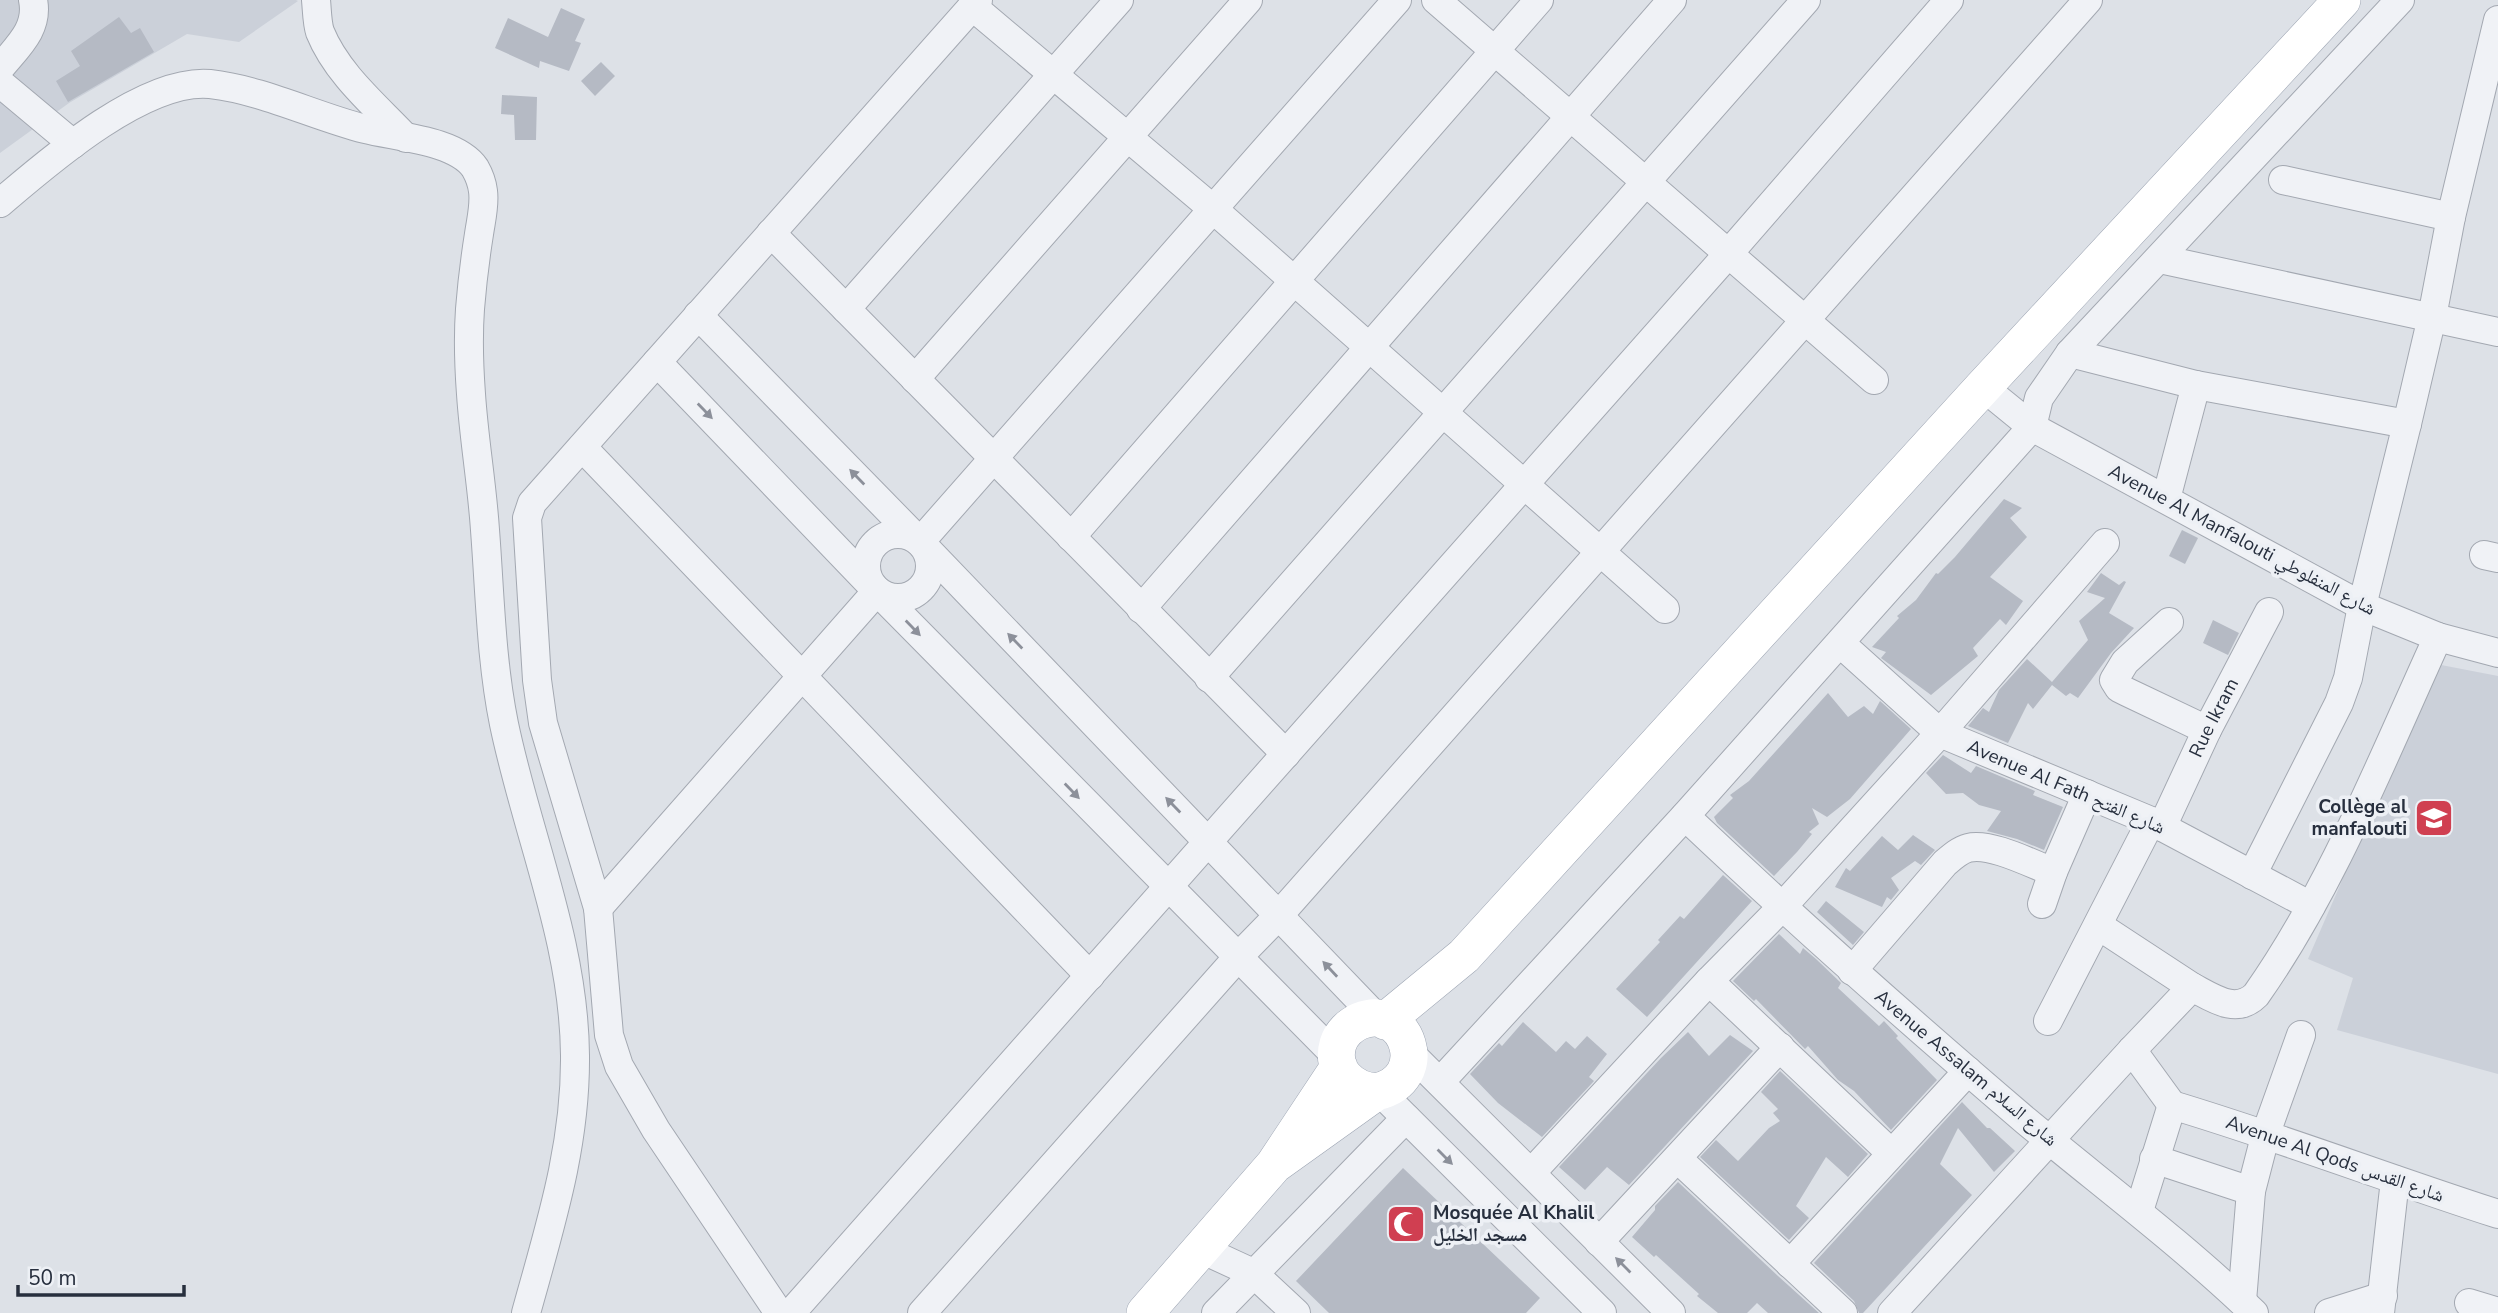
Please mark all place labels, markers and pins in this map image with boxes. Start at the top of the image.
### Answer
place label: Collège al manfalouti [2312,794,2407,842]
school or university icon: Collège al manfalouti [2413,797,2455,839]
place label: Mosquée Al Khalil مسجد الخليل [1433,1200,1594,1248]
mosque icon: Mosquée Al Khalil مسجد الخليل [1385,1203,1427,1245]

